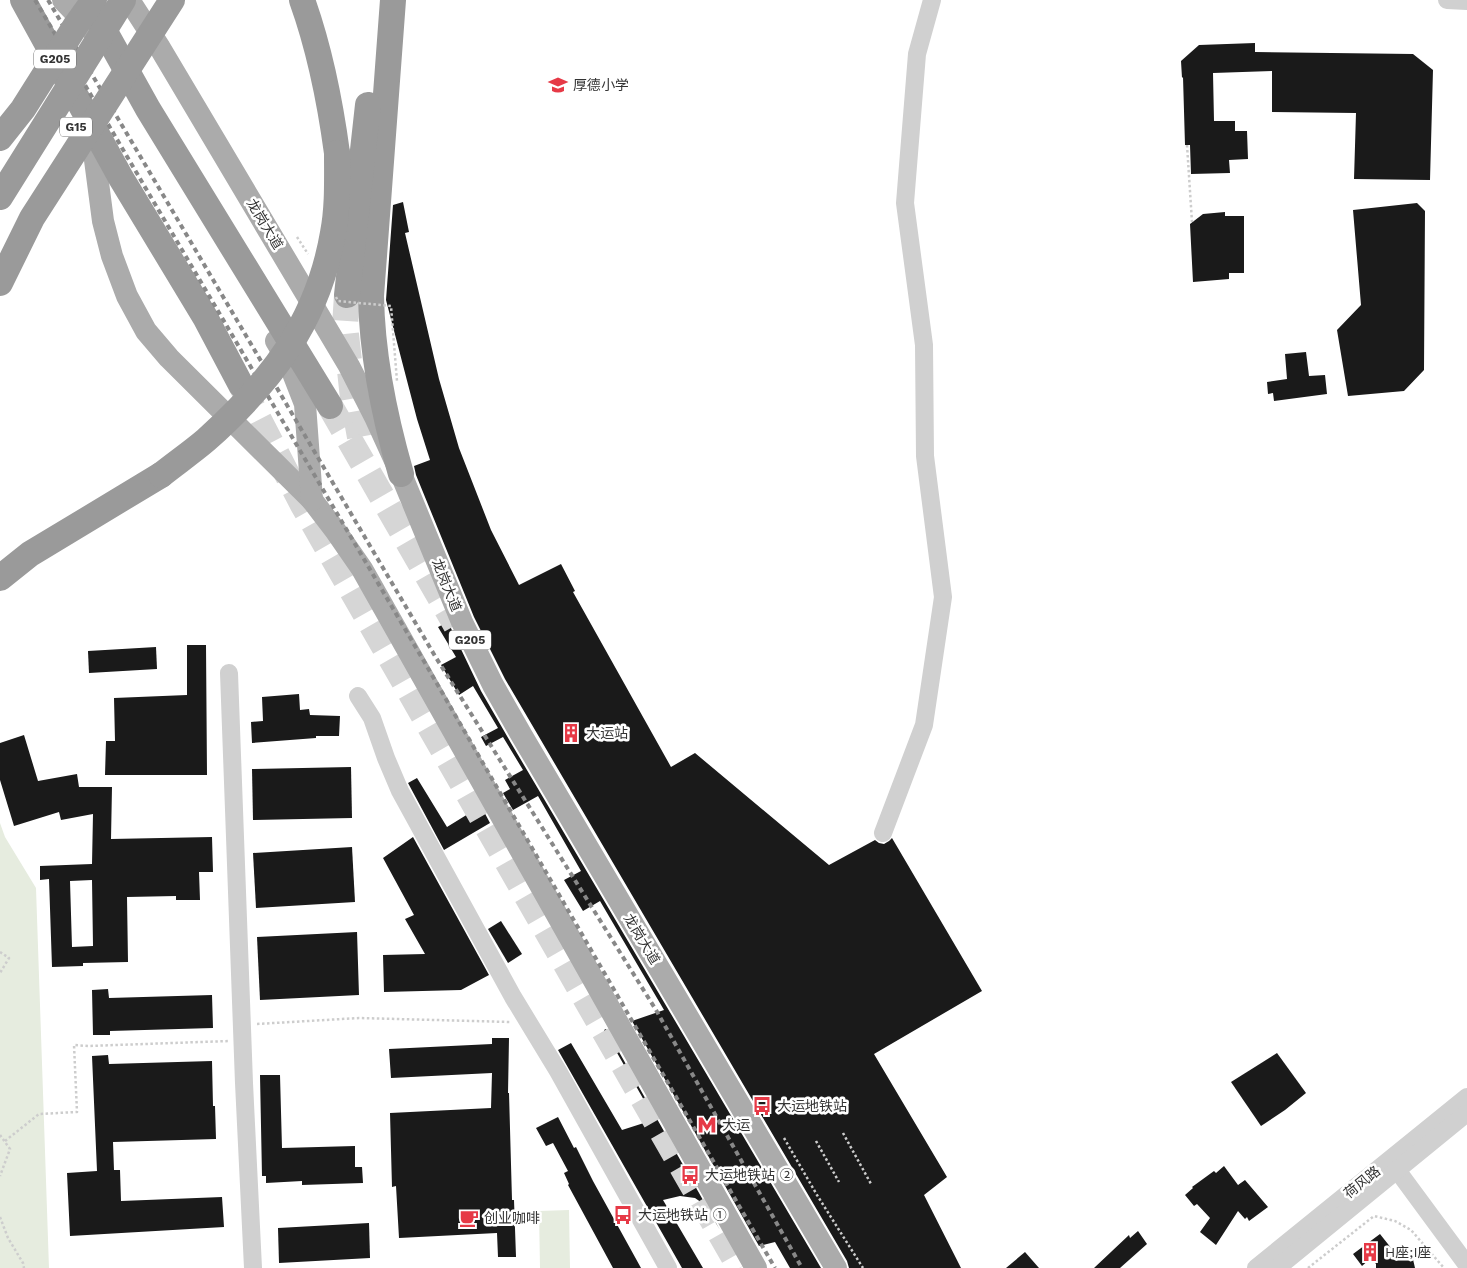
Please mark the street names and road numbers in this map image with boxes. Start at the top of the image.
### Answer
road number: G205 [34,50,76,68]
road number: G15 [60,118,92,136]
street label: 龙岗大道 [244,196,286,252]
street label: 龙岗大道 [429,556,465,614]
road number: G205 [449,630,491,650]
street label: 龙岗大道 [621,911,663,967]
street label: 荷风路 [1341,1163,1383,1201]

